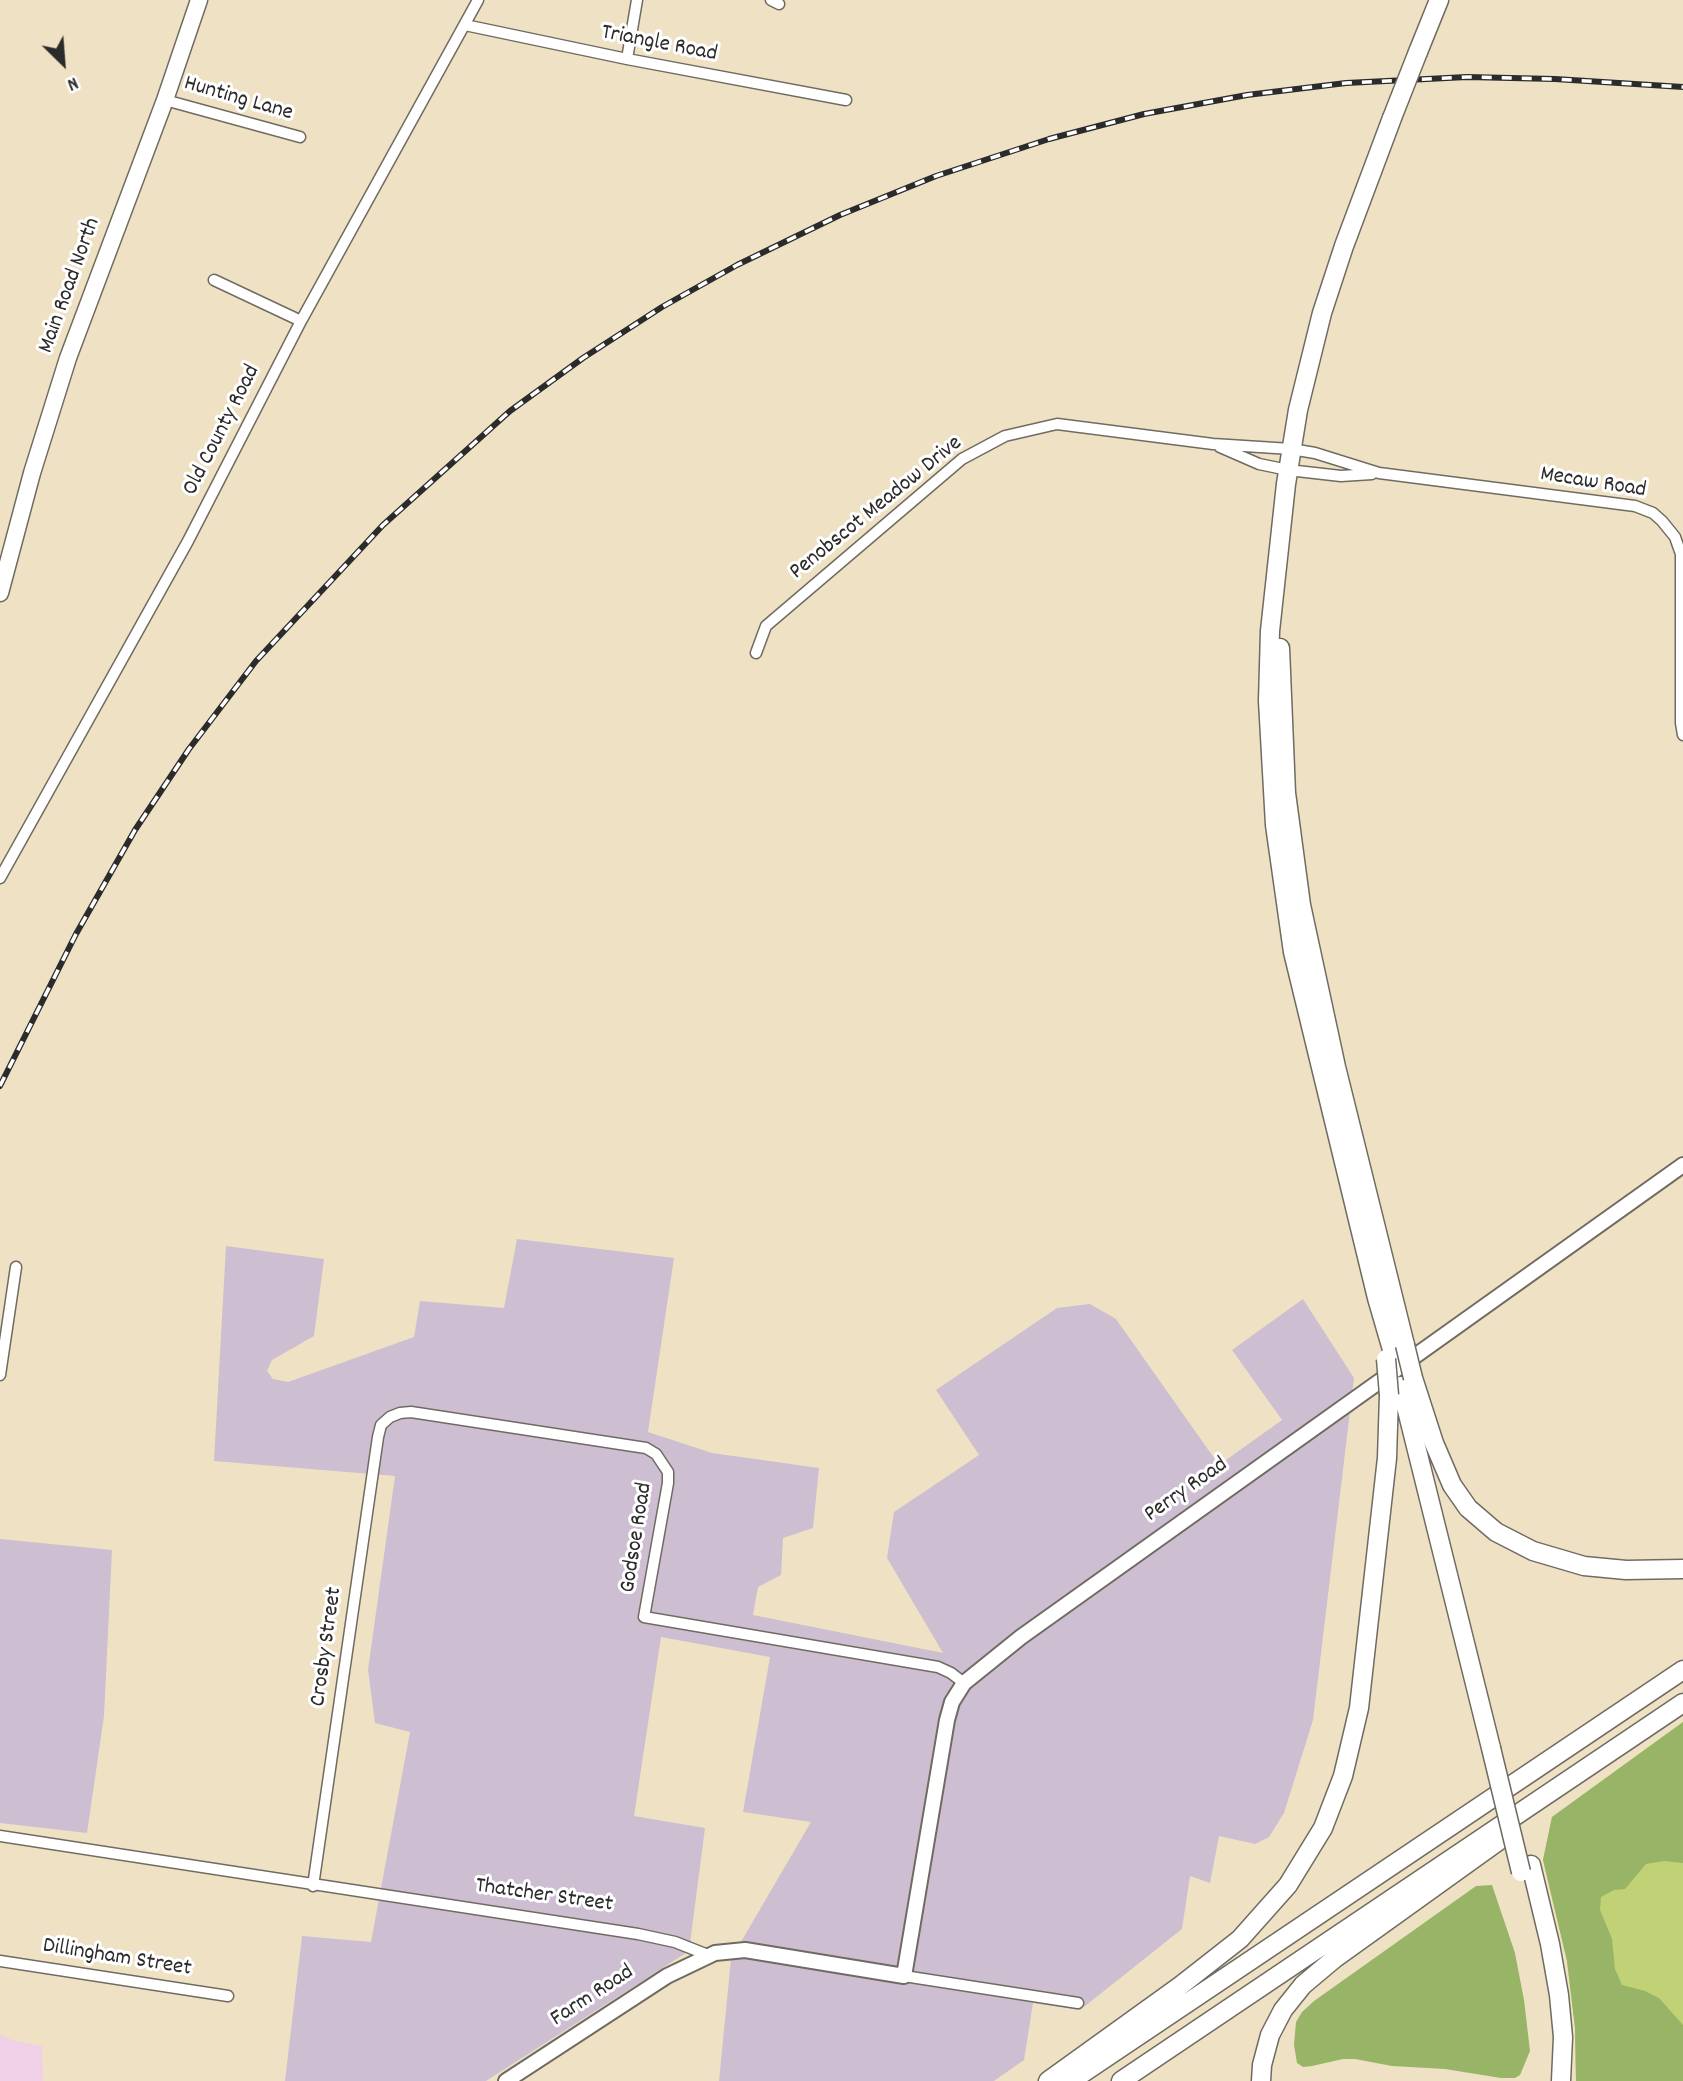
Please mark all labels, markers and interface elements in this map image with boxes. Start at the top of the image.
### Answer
street label: Triangle Road [599,20,719,70]
north arrow [28,28,98,98]
text: N [62,68,82,97]
street label: Hunting Lane [180,71,296,129]
street label: Main Road North [34,215,108,357]
street label: Old County Road [178,361,268,501]
street label: Penobscot Meadow Drive [785,431,969,587]
street label: Mecaw Road [1538,462,1648,506]
street label: Perry Road [1140,1452,1234,1530]
street label: Godsoe Road [616,1481,660,1595]
street label: Crosby Street [306,1586,350,1708]
street label: Thatcher Street [473,1874,615,1920]
street label: Dillingham Street [41,1934,193,1984]
street label: Farm Road [546,1960,640,2034]

